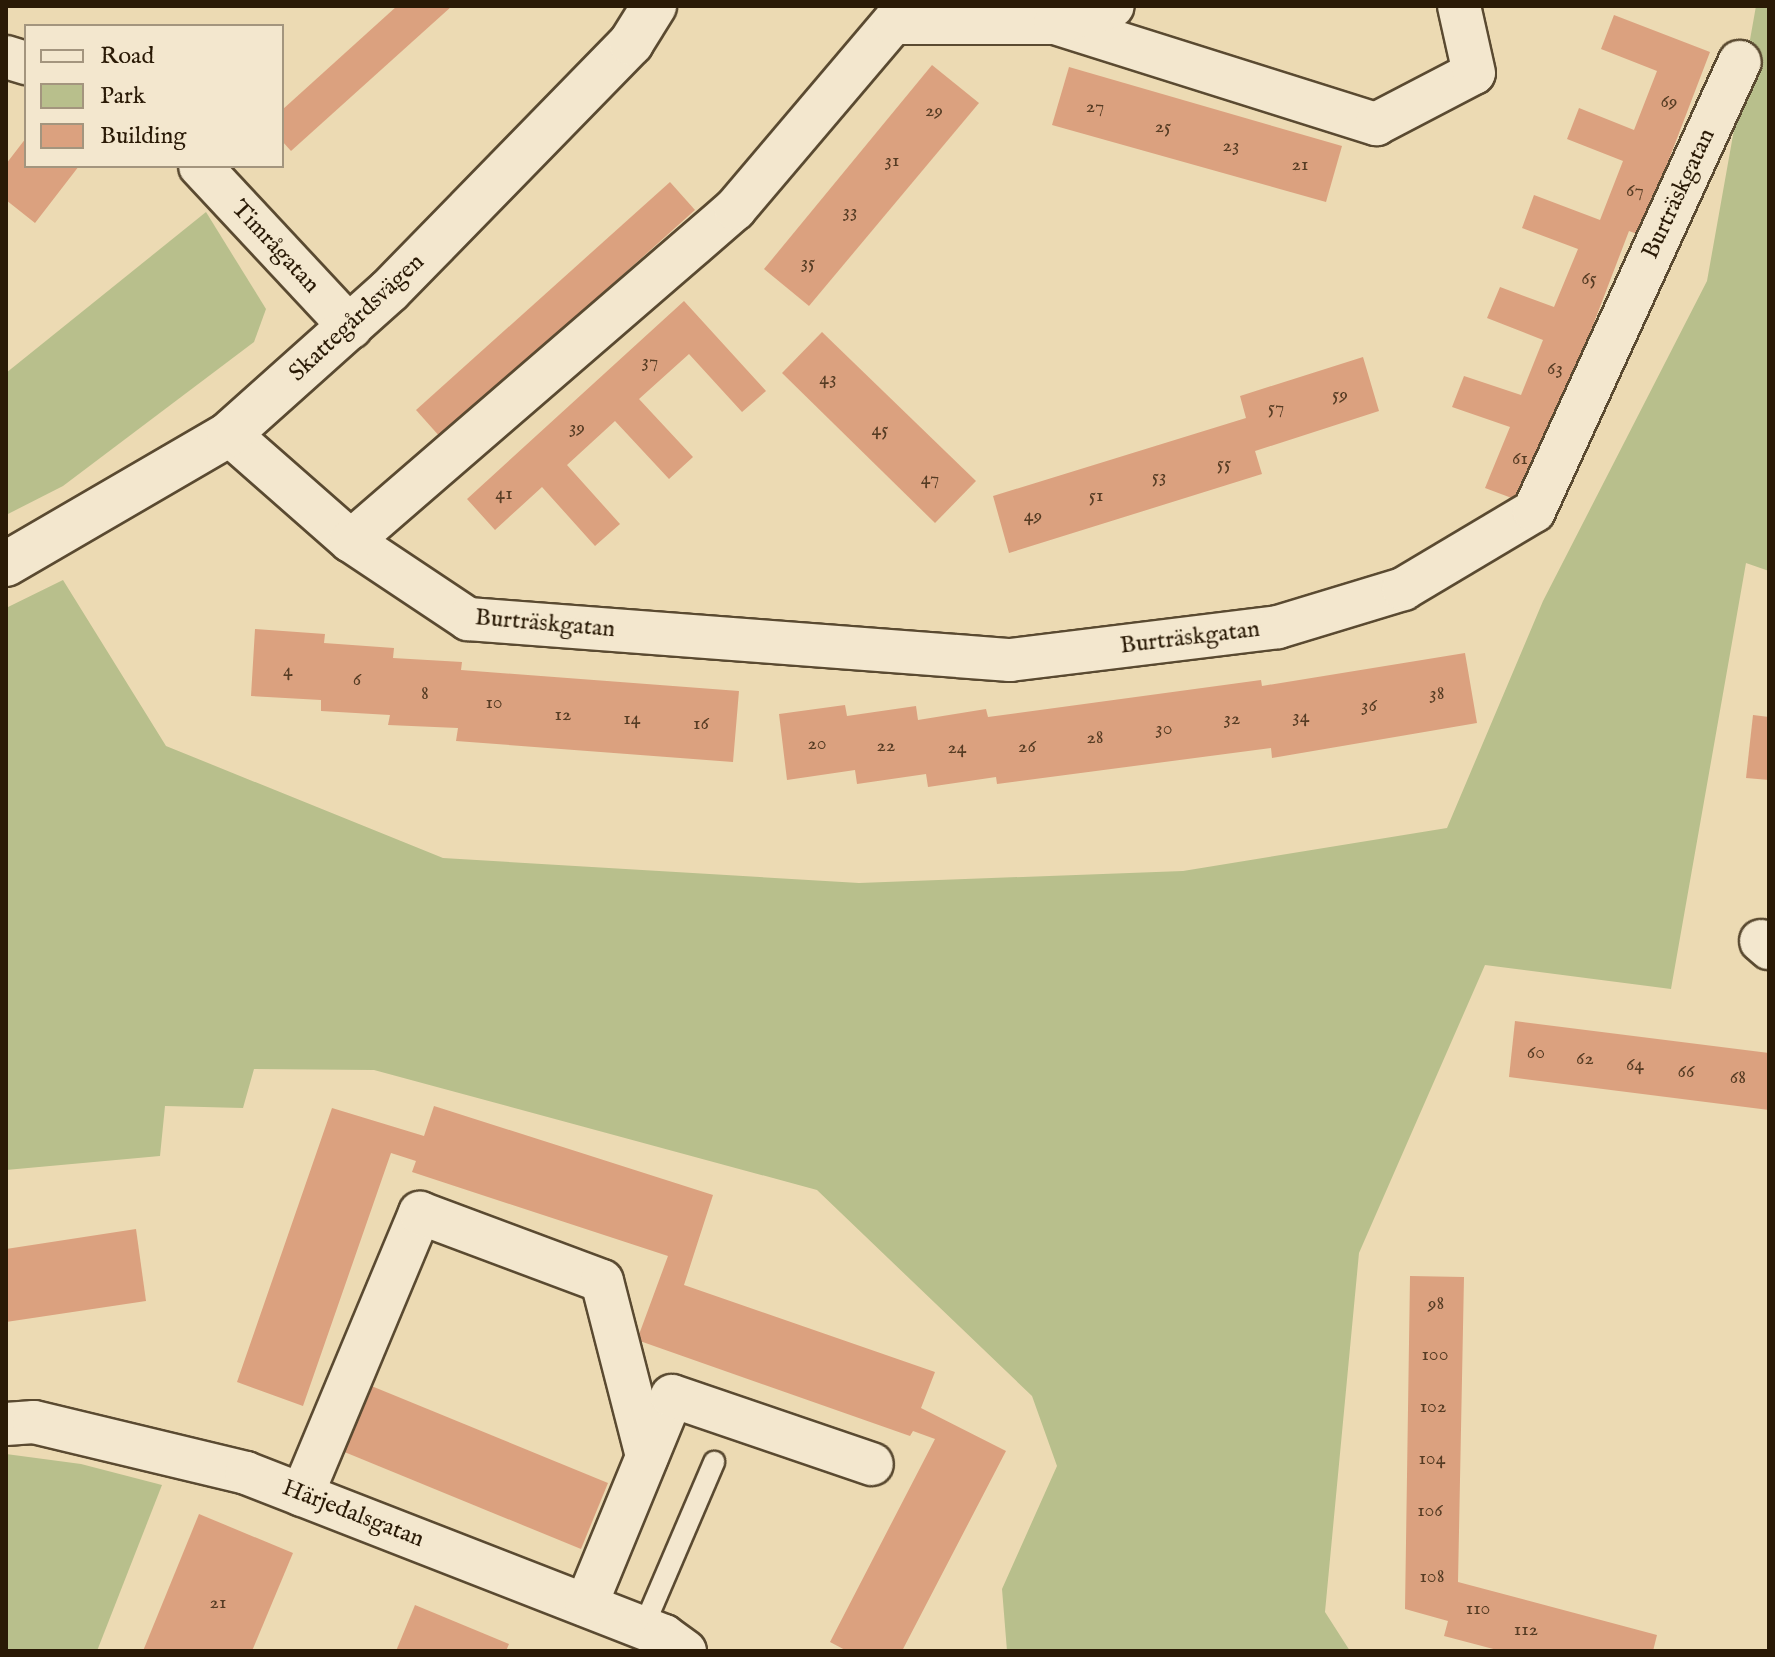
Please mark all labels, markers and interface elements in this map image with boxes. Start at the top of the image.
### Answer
legend [24,24,284,168]
text: Road [100,41,154,72]
text: Park [100,81,146,112]
house number: 69 [1660,89,1678,113]
house number: 27 [1086,94,1104,118]
house number: 29 [925,98,943,122]
house number: 25 [1155,114,1171,138]
text: Building [100,121,186,152]
street label: Burträskgatan [1636,124,1722,264]
house number: 23 [1223,133,1239,157]
house number: 31 [885,148,899,172]
house number: 21 [1292,152,1308,176]
house number: 67 [1626,178,1644,202]
street label: Timrågatan [225,195,325,299]
house number: 33 [843,199,857,223]
street label: Skattegårdsvägen [283,248,431,388]
house number: 35 [801,250,815,274]
house number: 65 [1581,266,1597,290]
house number: 37 [642,349,658,373]
house number: 63 [1547,356,1563,380]
house number: 43 [819,366,837,390]
house number: 59 [1332,382,1348,406]
house number: 57 [1268,395,1284,419]
house number: 39 [569,415,585,439]
house number: 45 [872,417,888,441]
house number: 61 [1512,446,1528,470]
house number: 55 [1217,451,1231,475]
house number: 53 [1152,464,1166,488]
house number: 47 [921,466,939,490]
house number: 41 [495,481,513,505]
house number: 51 [1089,483,1103,507]
house number: 49 [1024,503,1042,527]
street label: Burträskgatan [474,604,616,644]
street label: Burträskgatan [1118,615,1262,661]
house number: 4 [283,658,293,682]
house number: 6 [353,667,361,691]
house number: 8 [421,681,429,705]
house number: 38 [1429,681,1445,705]
house number: 10 [485,690,503,714]
house number: 36 [1361,693,1377,717]
house number: 12 [555,702,571,726]
house number: 34 [1292,704,1310,728]
house number: 14 [623,706,641,730]
house number: 32 [1224,706,1240,730]
house number: 16 [693,711,709,735]
house number: 30 [1155,716,1173,740]
house number: 28 [1086,725,1104,749]
house number: 20 [807,731,827,755]
house number: 22 [877,733,895,757]
house number: 26 [1018,734,1036,758]
house number: 24 [947,735,967,759]
house number: 60 [1527,1040,1545,1064]
house number: 62 [1576,1046,1594,1070]
house number: 64 [1626,1052,1644,1076]
house number: 66 [1678,1059,1694,1083]
house number: 68 [1730,1065,1746,1089]
house number: 98 [1428,1291,1444,1315]
house number: 100 [1421,1342,1449,1366]
house number: 102 [1420,1394,1446,1418]
house number: 104 [1419,1446,1445,1470]
street label: Härjedalsgatan [278,1474,428,1554]
house number: 106 [1417,1498,1443,1522]
house number: 108 [1419,1564,1445,1588]
house number: 21 [210,1590,226,1614]
house number: 110 [1466,1596,1490,1620]
house number: 112 [1514,1617,1538,1641]

